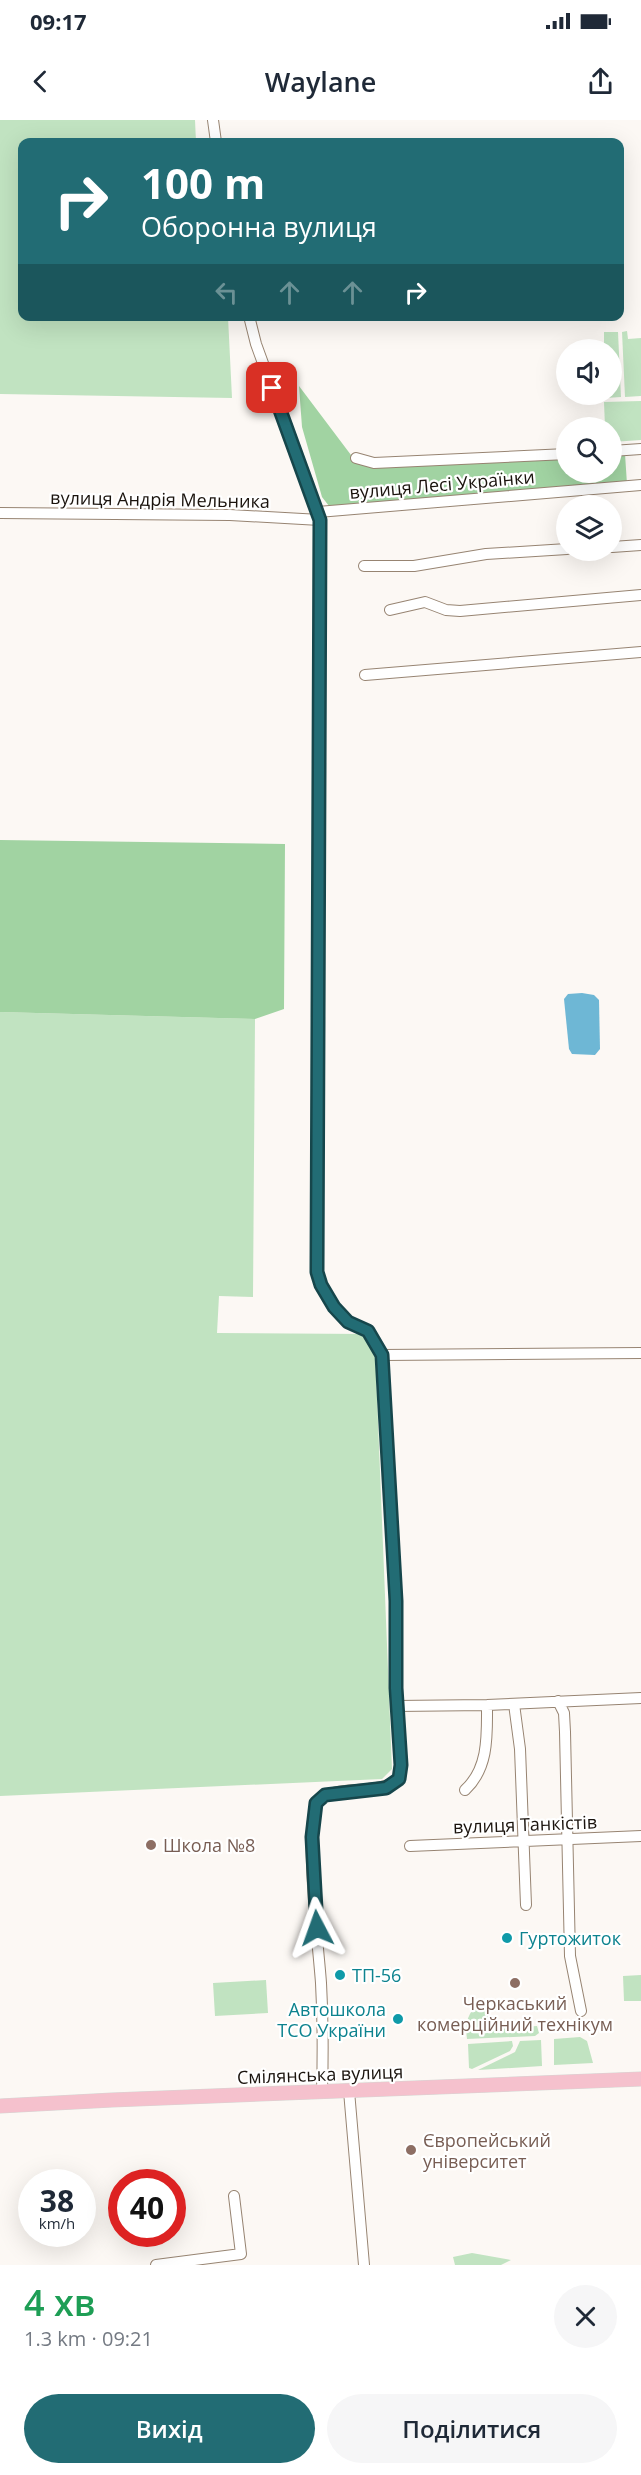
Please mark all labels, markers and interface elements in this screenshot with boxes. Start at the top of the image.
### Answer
text: 09:17 [30,6,87,36]
text: Waylane [265,63,376,100]
icon: back [24,65,57,98]
icon: share [584,65,617,98]
text: 100 m [141,154,265,211]
icon: right [42,162,120,240]
text: Оборонна вулиця [141,208,377,245]
icon: left [210,276,243,309]
icon: ahead [273,276,306,309]
icon: ahead [336,276,369,309]
icon: right [399,276,432,309]
map controls [556,339,622,561]
button: sound [556,339,622,405]
pin [246,362,297,413]
icon: arrive [255,371,288,404]
button: search [556,417,622,483]
street label: вулиця Лесі Українки [348,464,536,504]
street label: вулиця Андрія Мельника [50,485,270,513]
button: layers [556,495,622,561]
street label: вулиця Танкістів [453,1809,597,1839]
place label: Школа №8 [163,1833,255,1857]
marker: Школа №8 [144,1838,158,1852]
position arrow [285,1896,349,1960]
place label: Гуртожиток [519,1926,622,1950]
marker: Гуртожиток [500,1931,514,1945]
place label: ТП-56 [352,1963,401,1987]
marker: ТП-56 [333,1968,347,1982]
marker: Черкаський комерційний технікум [508,1976,522,1990]
place label: Черкаський комерційний технікум [417,1991,613,2036]
place label: Автошкола ТСО України [277,1997,386,2042]
marker: Автошкола ТСО України [391,2012,405,2026]
street label: Смілянська вулиця [236,2059,404,2089]
place label: Європейський університет [423,2128,551,2173]
marker: Європейський університет [404,2143,418,2157]
speed limit sign: 40 [108,2169,186,2247]
text: 38 [40,2180,74,2221]
text: km/h [39,2213,75,2233]
text: 4 хв [24,2278,95,2327]
button: close [554,2285,617,2348]
text: 1.3 km · 09:21 [24,2325,153,2352]
button: Вихід [24,2394,315,2463]
button: Поділитися [327,2394,617,2463]

